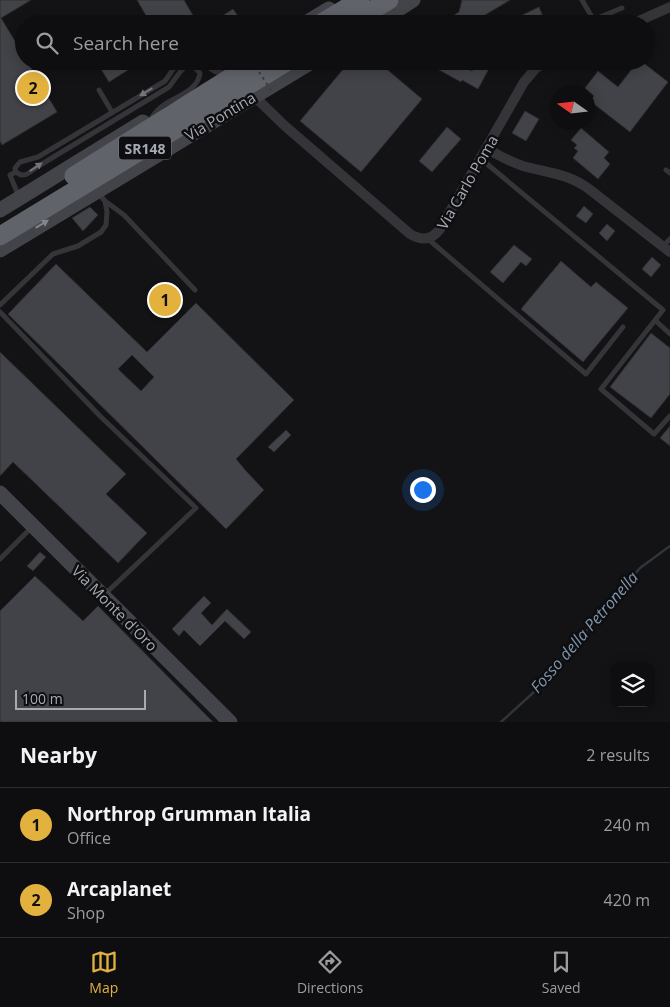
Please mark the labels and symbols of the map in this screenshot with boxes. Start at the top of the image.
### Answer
pin: 2 [17,69,49,107]
north arrow [550,85,595,130]
street label: Via Pontina [181,87,259,145]
one-way arrow [139,88,152,97]
street label: Via Carlo Poma [432,131,502,233]
road number: SR148 [119,136,171,160]
one-way arrow [30,163,43,172]
one-way arrow [35,220,48,229]
pin: 1 [149,281,181,319]
your location [410,477,436,503]
street label: Via Monte d'Oro [68,561,162,655]
water label: Fosso della Petronella [525,567,643,697]
scale bar [15,687,146,710]

